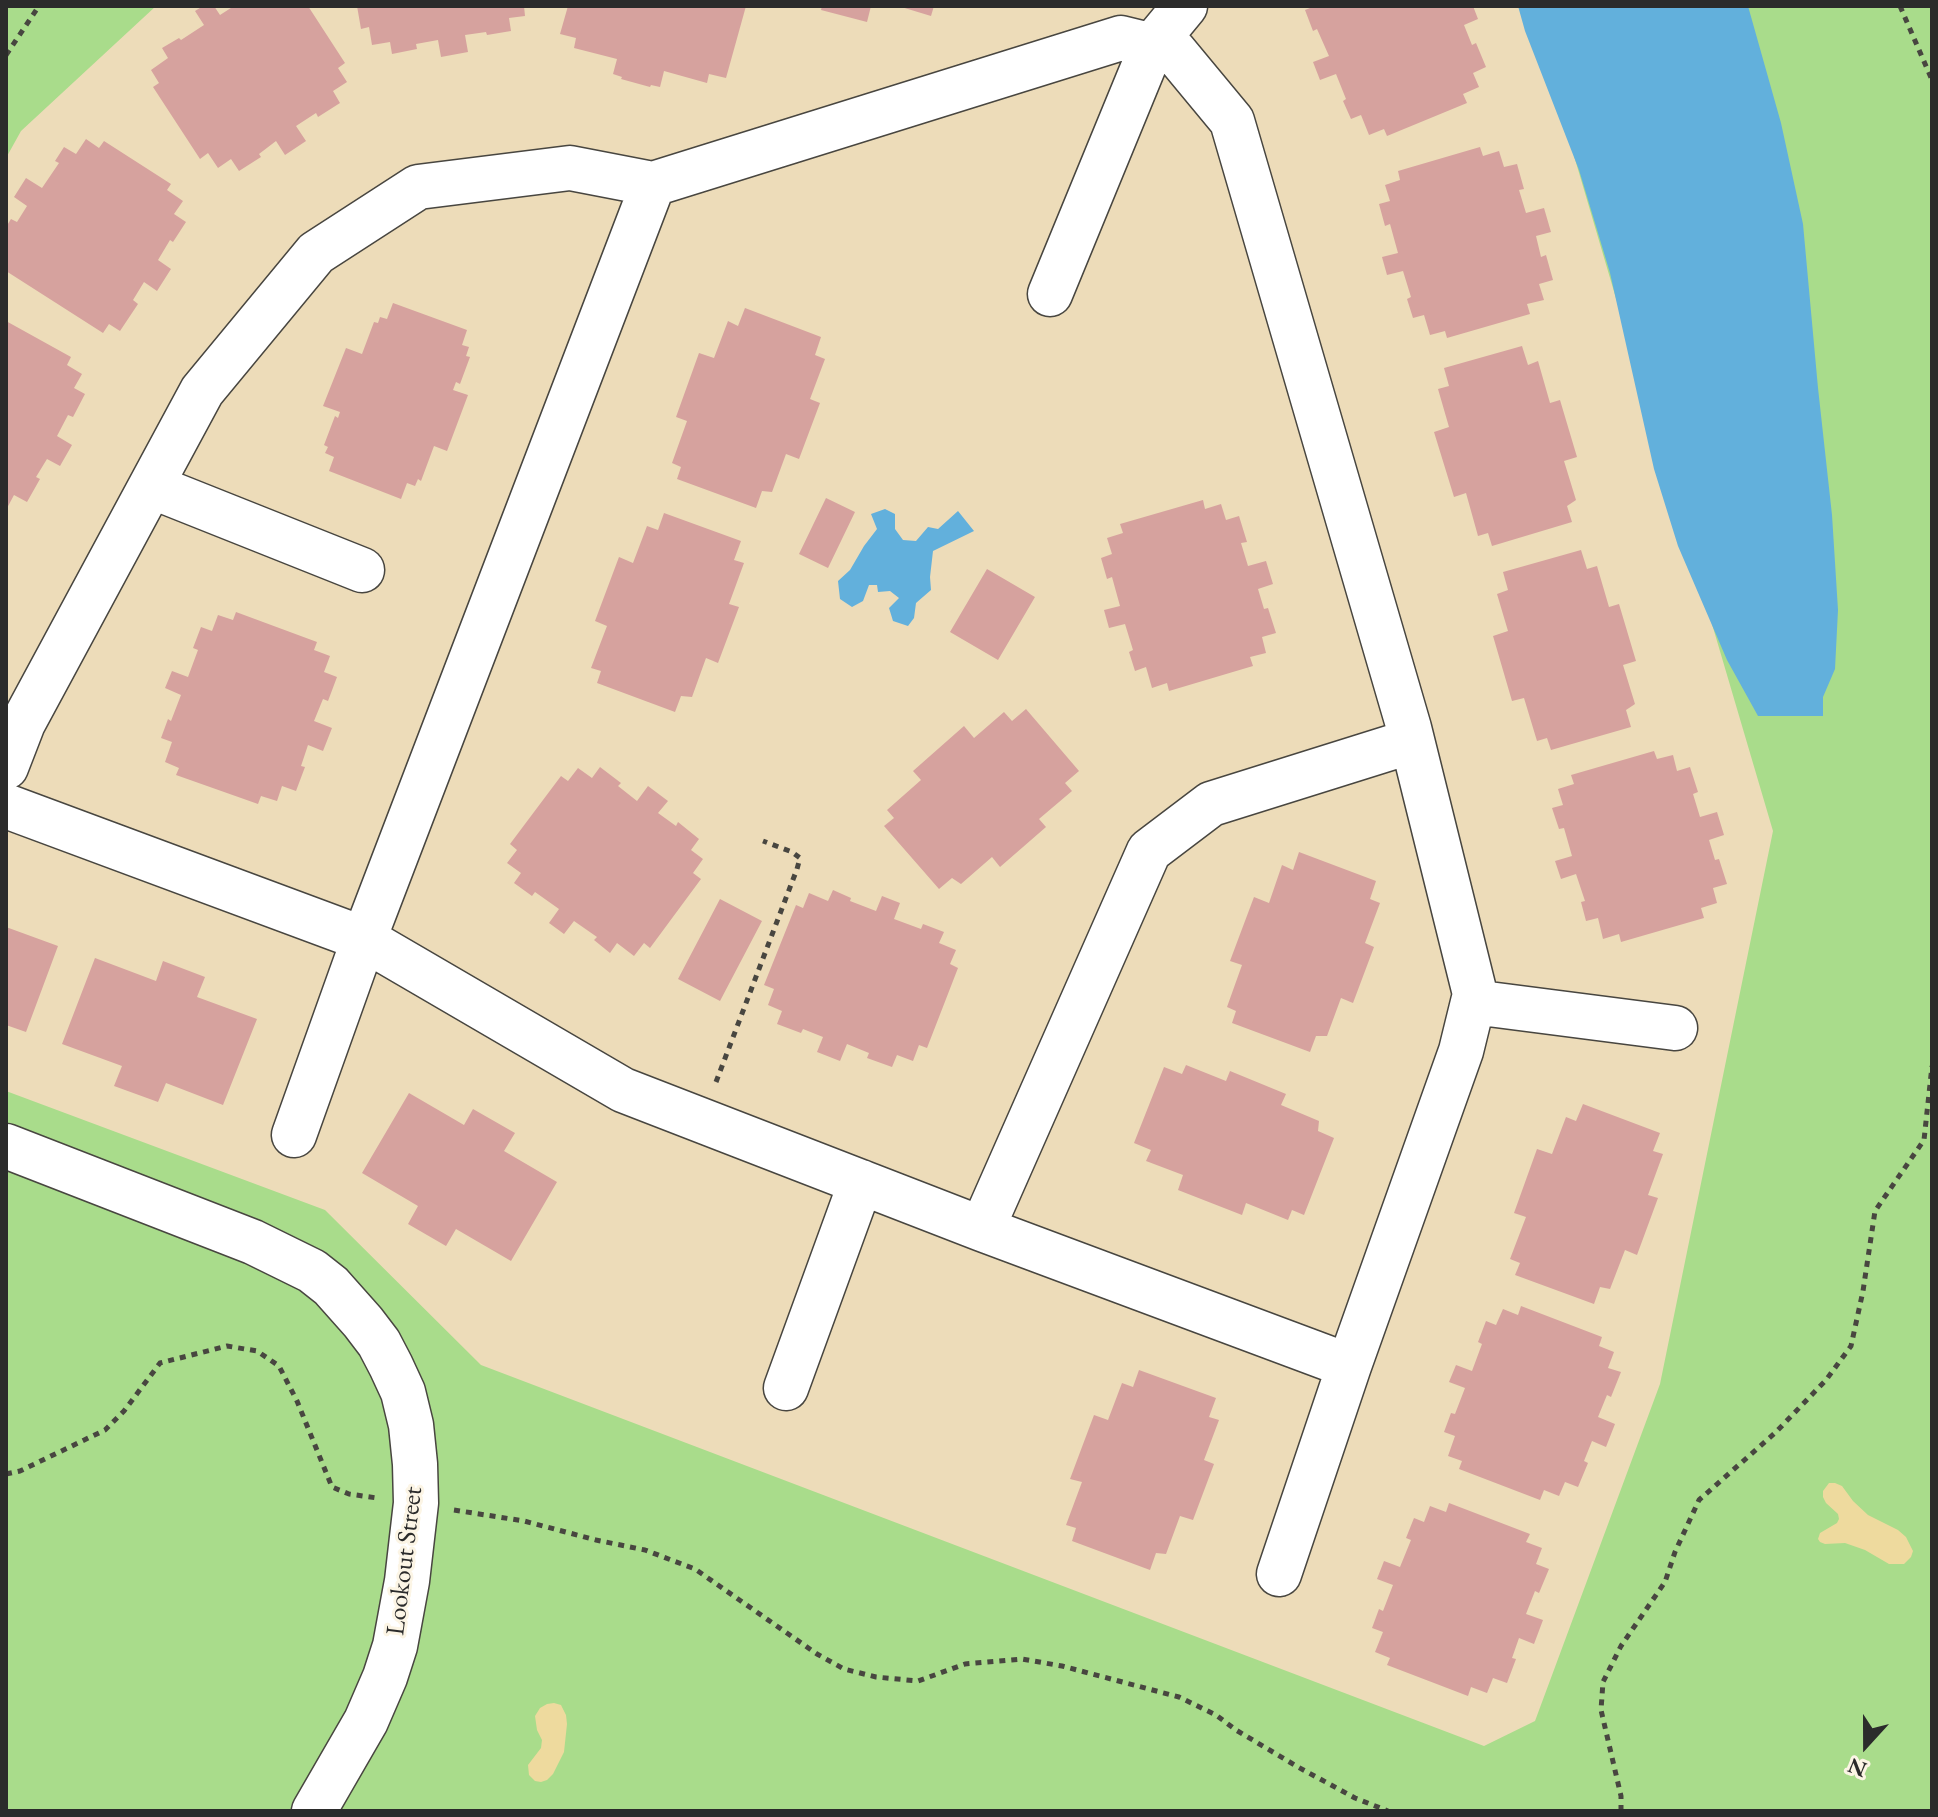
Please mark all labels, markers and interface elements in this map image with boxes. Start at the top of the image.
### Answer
street label: Lookout Street [380,1485,430,1637]
north arrow [1826,1705,1906,1785]
text: N [1844,1751,1871,1785]

